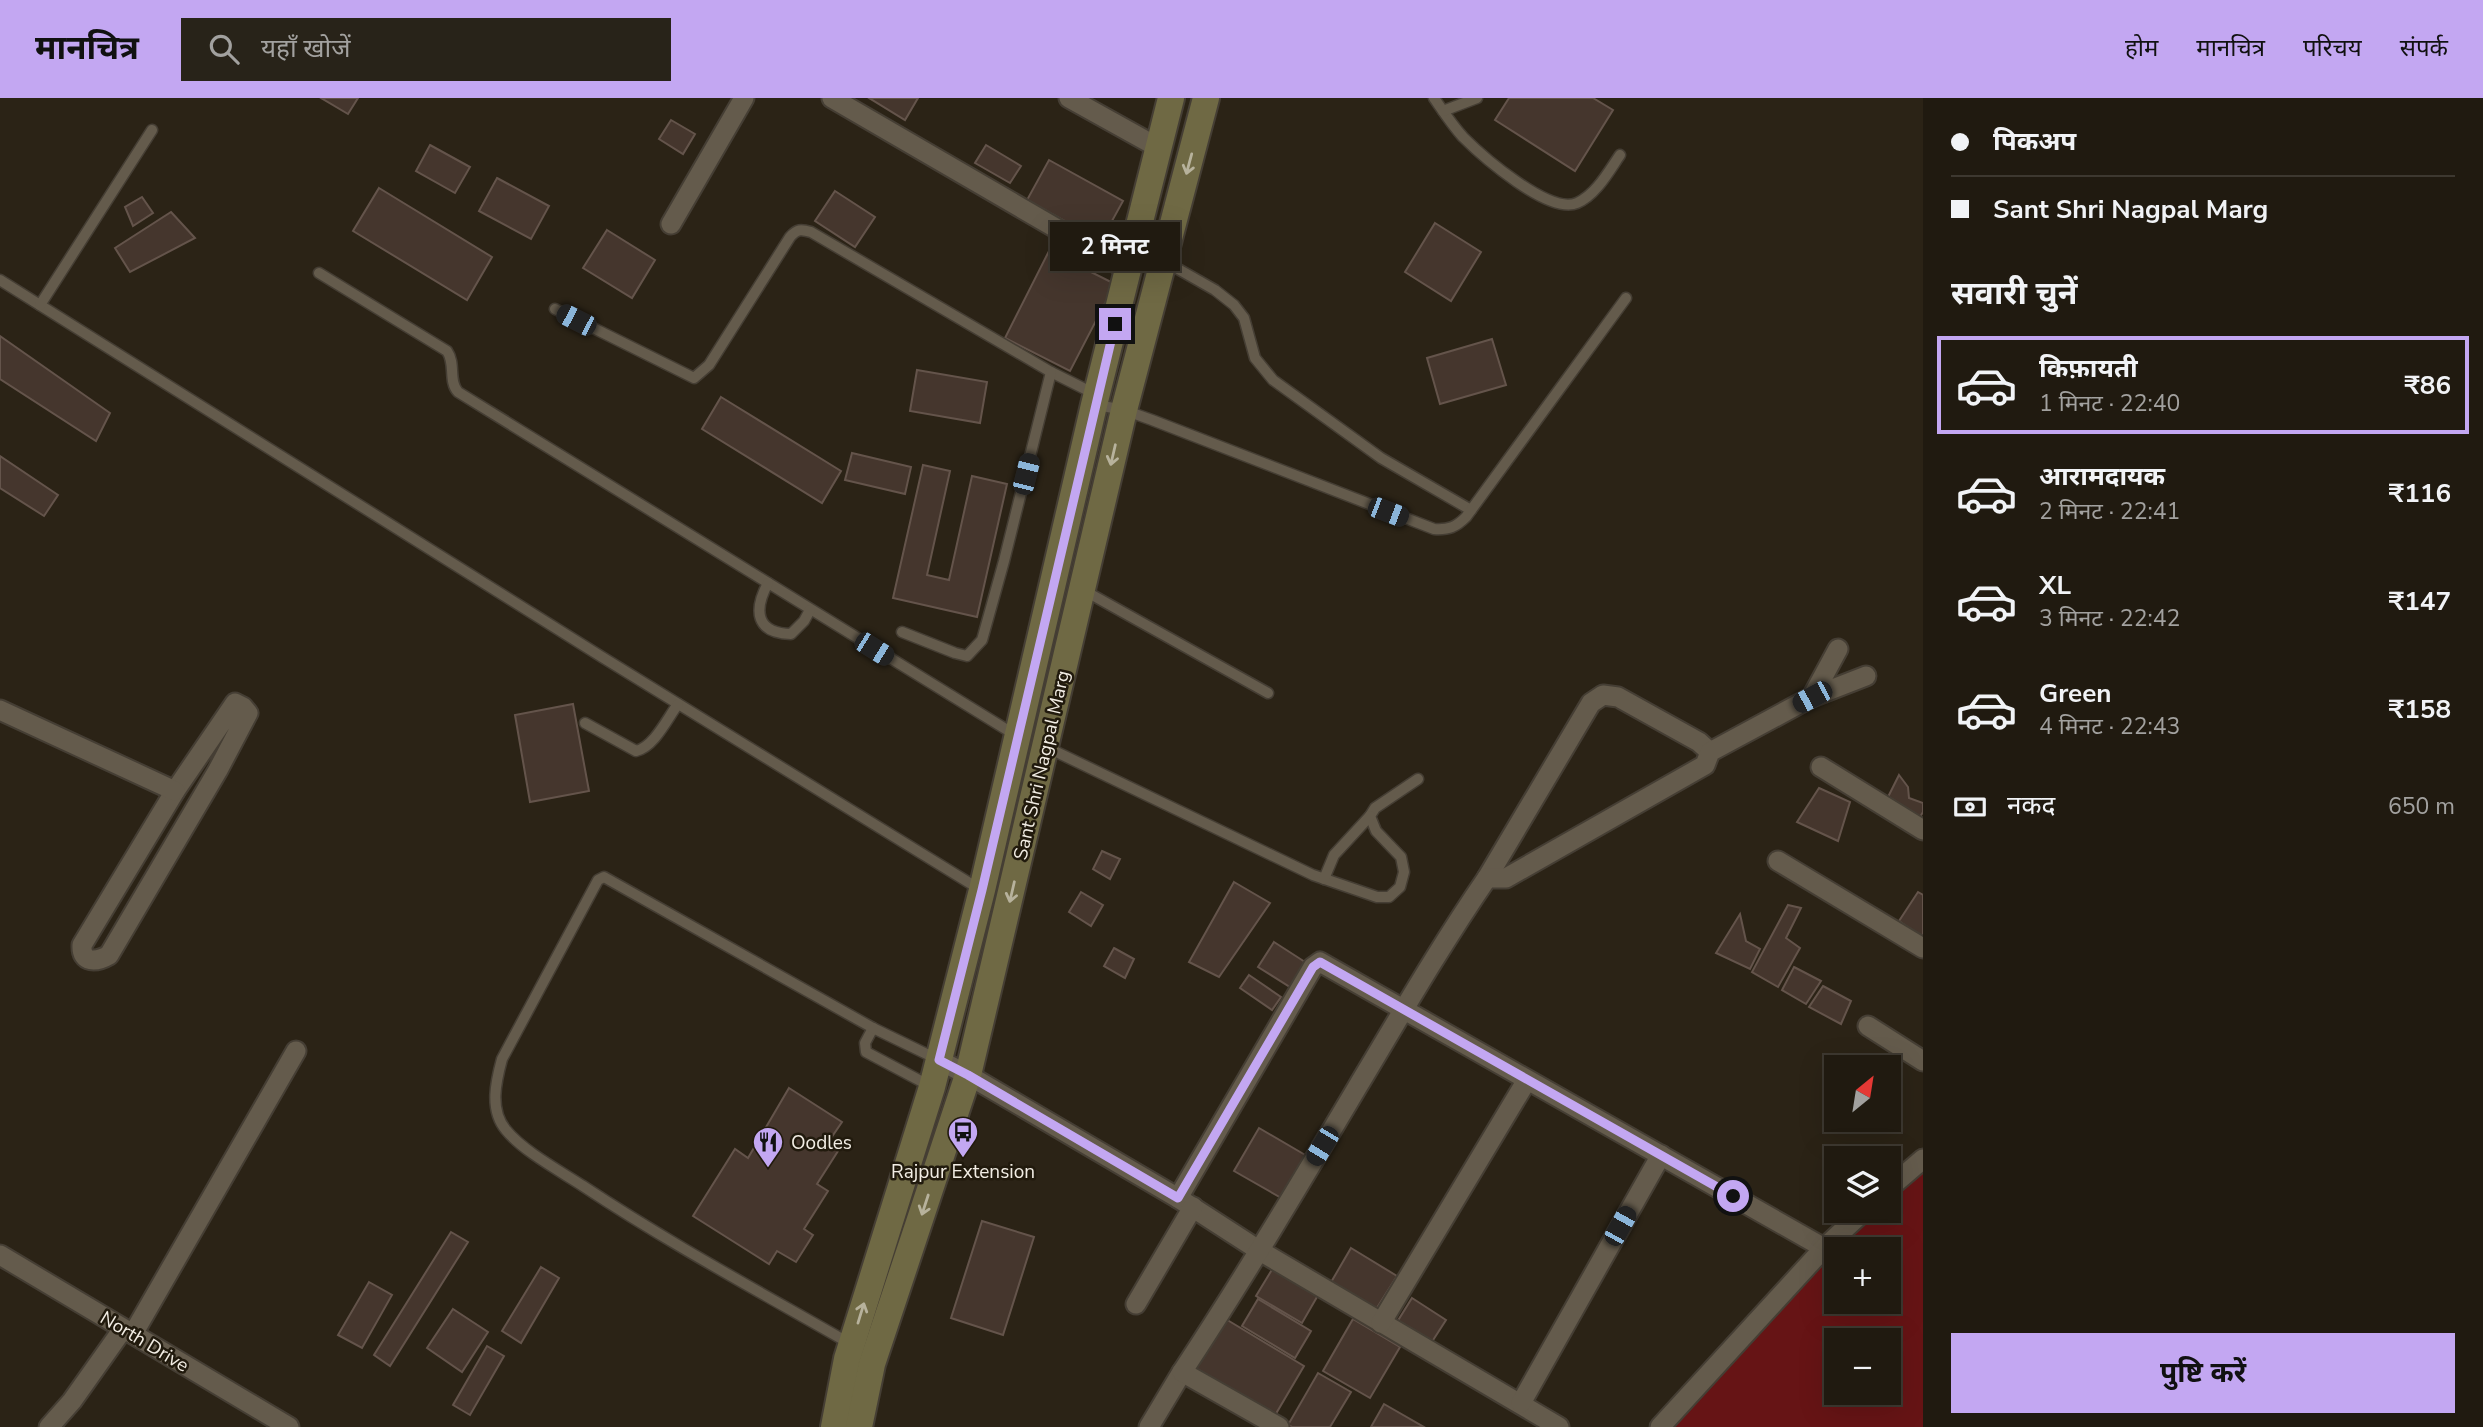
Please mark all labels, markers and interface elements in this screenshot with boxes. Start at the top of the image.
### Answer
search box [181,18,671,81]
text: मानचित्र [35,26,139,71]
icon: search [205,30,243,68]
text: यहाँ खोजें [261,31,351,66]
text: होम [2125,32,2158,64]
text: मानचित्र [2196,32,2265,64]
text: परिचय [2303,32,2362,64]
text: संपर्क [2400,32,2448,64]
text: पिकअप [1993,124,2076,159]
one-way arrow [1182,152,1195,175]
text: Sant Shri Nagpal Marg [1993,192,2268,227]
callout: 2 मिनट [1050,222,1180,272]
text: 2 मिनट [1081,231,1149,262]
text: सवारी चुनें [1951,272,2077,315]
car [553,301,600,339]
route end [1099,308,1131,340]
text: किफ़ायती [2039,351,2138,386]
icon: car [1955,354,2018,417]
text: ₹86 [2404,368,2451,403]
text: 1 मिनट · 22:40 [2039,388,2180,419]
one-way arrow [1106,443,1120,466]
car [1011,451,1042,497]
text: आरामदायक [2039,459,2165,494]
icon: car [1955,462,2018,525]
text: ₹116 [2389,476,2451,511]
car [1365,495,1412,529]
text: 2 मिनट · 22:41 [2039,496,2180,527]
text: XL [2039,568,2071,603]
icon: car [1955,570,2018,633]
text: ₹147 [2389,584,2451,619]
text: 3 मिनट · 22:42 [2039,603,2180,634]
car [851,629,898,669]
street label: Sant Shri Nagpal Marg [1008,668,1076,863]
text: Green [2039,676,2112,711]
car [1789,678,1836,716]
icon: car [1955,678,2018,741]
text: ₹158 [2389,692,2451,727]
text: 4 मिनट · 22:43 [2039,711,2180,742]
icon: cash [1951,788,1989,826]
text: नकद [2007,788,2055,823]
text: 650 m [2388,791,2455,822]
one-way arrow [1004,880,1018,903]
north arrow [1824,1055,1900,1132]
map controls [1824,1055,1901,1405]
bus stop icon: Rajpur Extension [946,1115,980,1159]
car [1303,1123,1342,1169]
restaurant icon: Oodles [751,1125,785,1169]
place label: Oodles [791,1130,852,1156]
button: layers [1824,1146,1901,1223]
place label: Rajpur Extension [891,1159,1035,1185]
route start [1717,1180,1749,1212]
one-way arrow [918,1194,930,1216]
car [1601,1203,1640,1249]
button: + [1824,1237,1901,1314]
one-way arrow [856,1302,869,1324]
street label: North Drive [95,1305,194,1379]
button: − [1824,1328,1901,1405]
button: पुष्टि करें [1951,1333,2455,1413]

